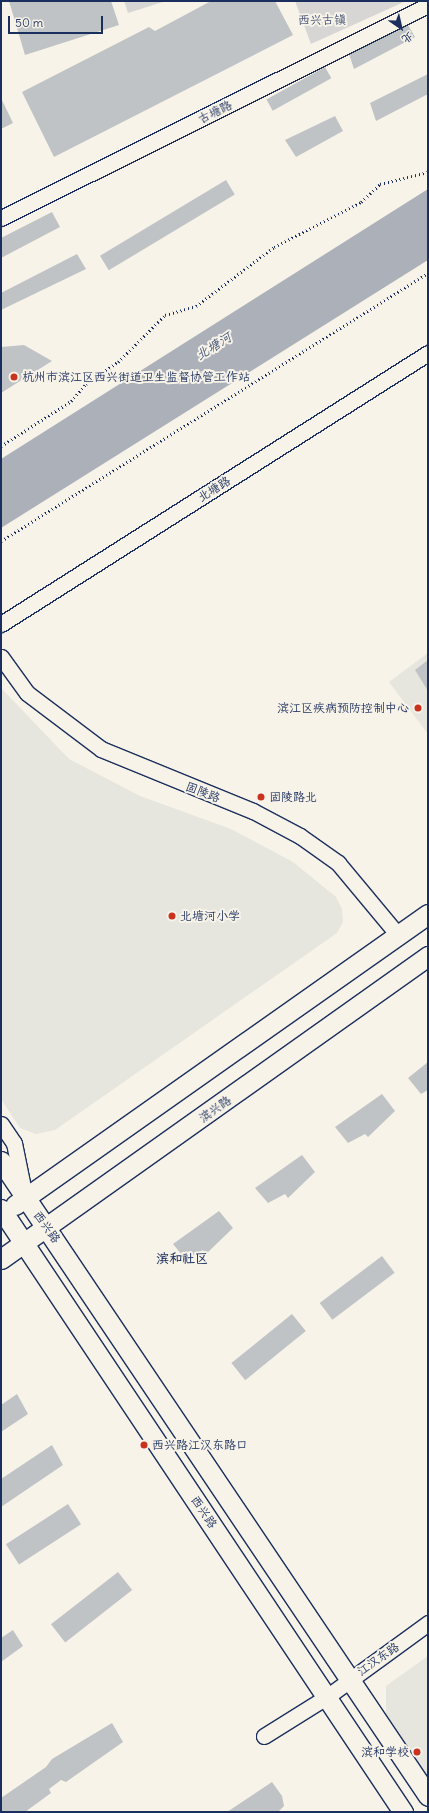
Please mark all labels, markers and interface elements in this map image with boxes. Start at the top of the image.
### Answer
scale bar [10,8,105,34]
north arrow [381,8,421,48]
park label: 西兴古镇 [298,13,346,27]
text: 50 m [15,15,43,30]
text: 北 [399,29,416,47]
street label: 古塘路 [196,97,234,127]
water label: 北塘河 [193,330,235,364]
place label: 杭州市滨江区西兴街道卫生监督协管工作站 [22,370,250,384]
marker: 杭州市滨江区西兴街道卫生监督协管工作站 [9,372,19,382]
street label: 北塘路 [195,473,233,505]
place label: 滨江区疾病预防控制中心 [277,701,409,715]
marker: 滨江区疾病预防控制中心 [412,702,424,714]
street label: 固陵路 [184,779,222,805]
place label: 固陵路北 [269,790,317,804]
marker: 固陵路北 [256,792,266,802]
place label: 北塘河小学 [180,909,240,923]
marker: 北塘河小学 [167,911,177,921]
street label: 滨兴路 [196,1093,234,1125]
street label: 西兴路 [31,1208,63,1246]
district label: 滨和社区 [156,1251,208,1267]
place label: 西兴路江汉东路口 [152,1438,248,1452]
marker: 西兴路江汉东路口 [139,1440,149,1450]
street label: 西兴路 [188,1493,220,1531]
street label: 江汉东路 [354,1639,402,1679]
place label: 滨和学校 [361,1745,409,1759]
marker: 滨和学校 [412,1747,422,1757]

